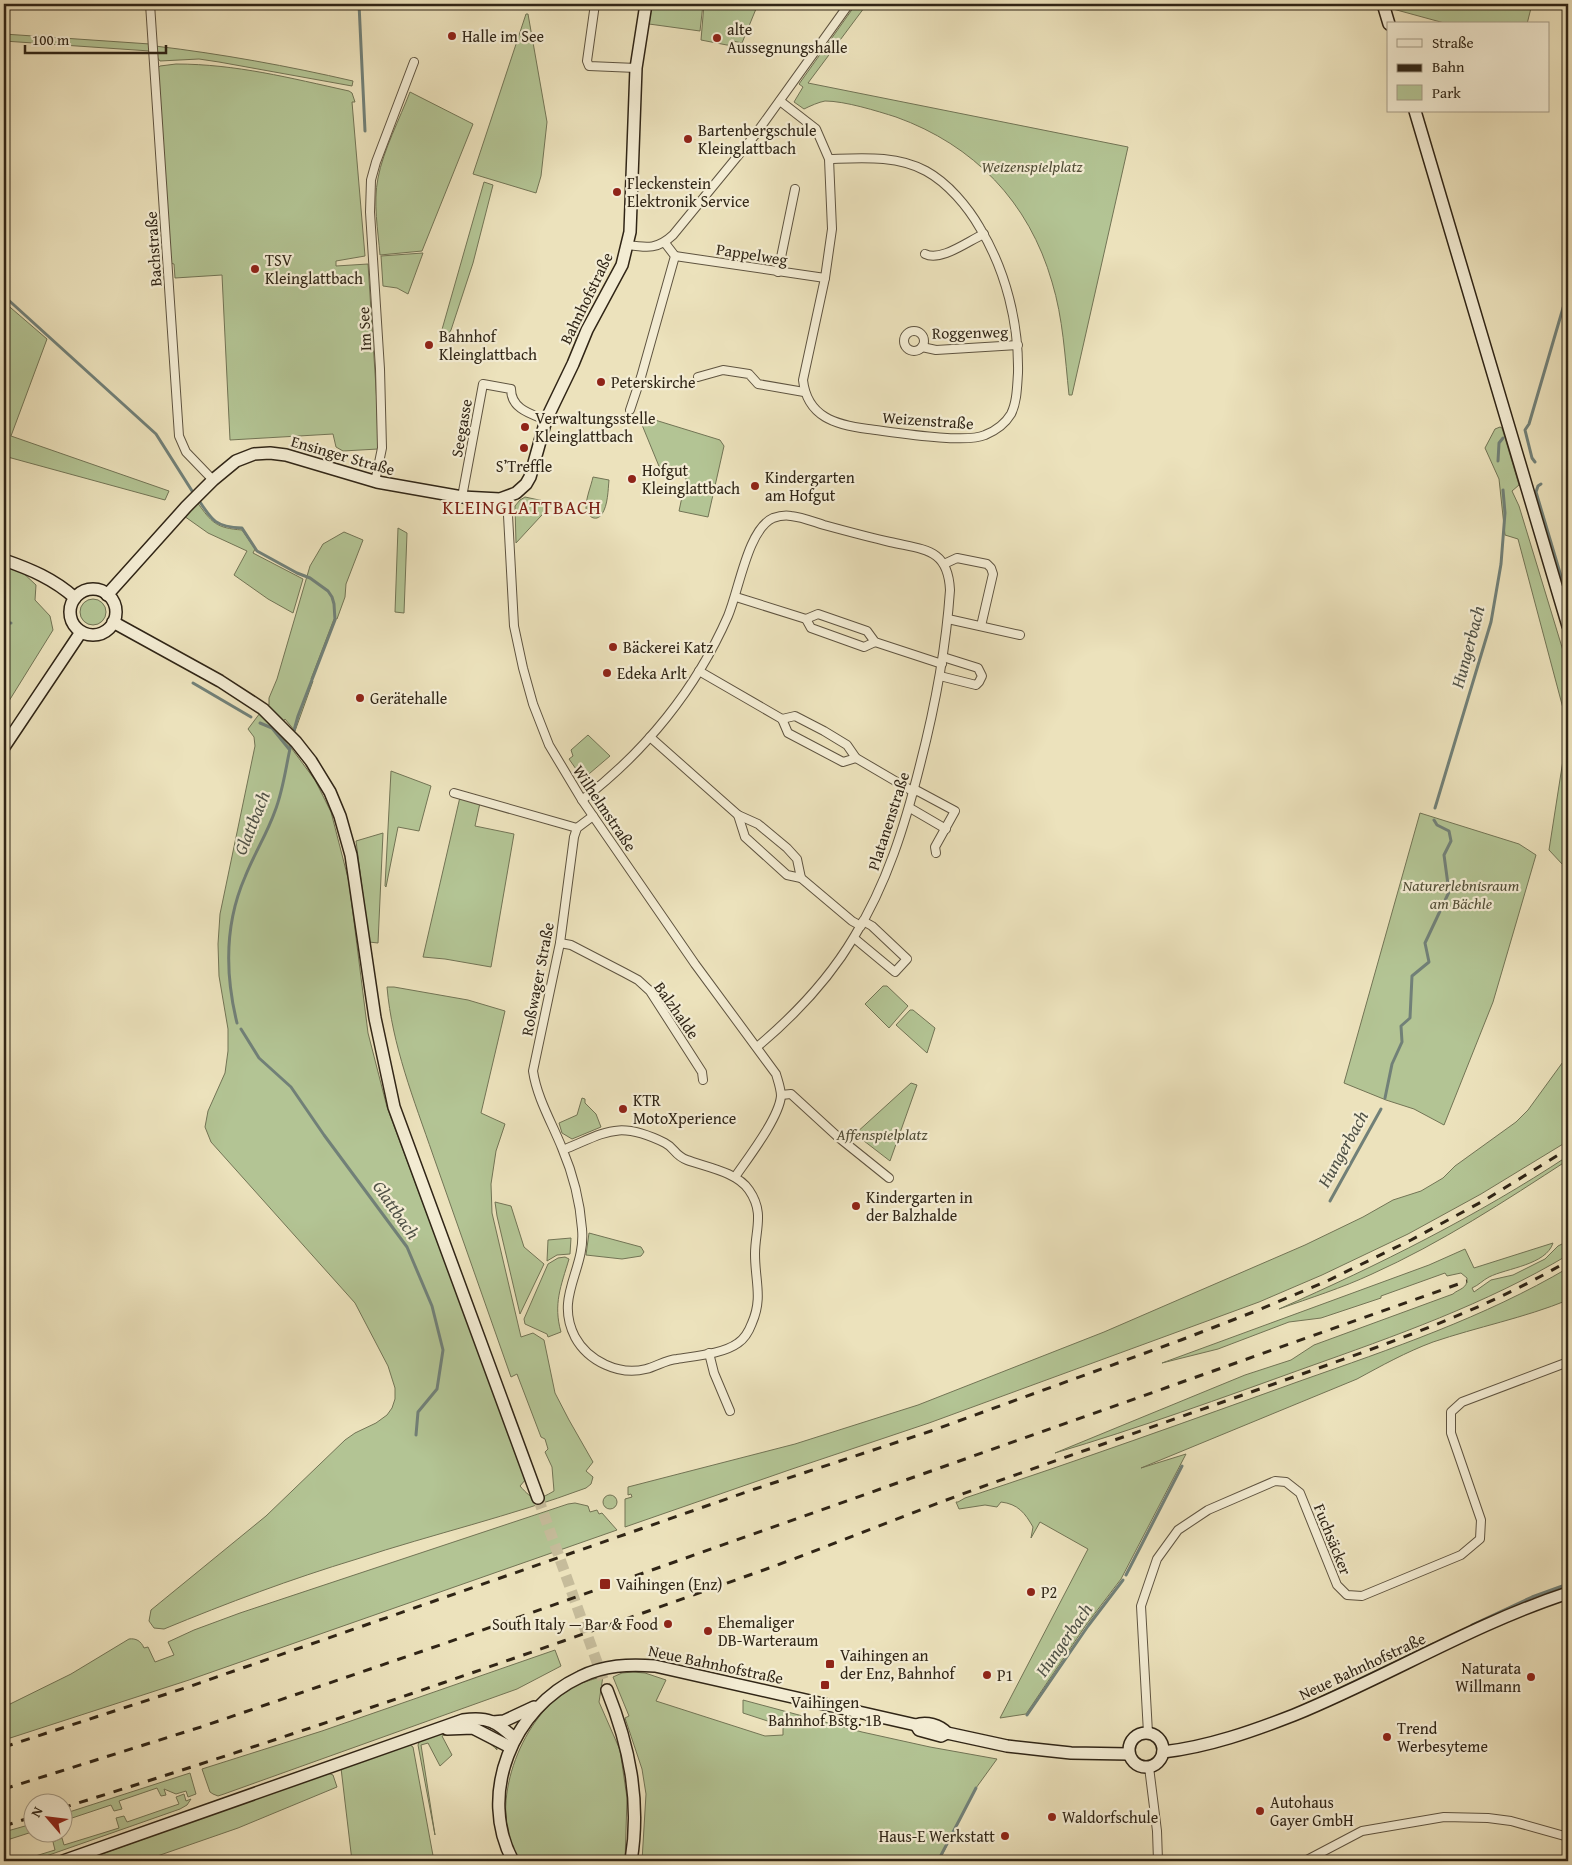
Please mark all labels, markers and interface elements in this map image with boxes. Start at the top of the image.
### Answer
place label: alte Aussegnungshalle [727,17,848,59]
scale bar [25,22,166,54]
legend [1387,22,1550,112]
place label: Halle im See [462,24,544,48]
text: 100 m [32,29,70,50]
marker: Halle im See [446,30,458,42]
marker: alte Aussegnungshalle [711,32,723,44]
text: Straße [1432,32,1474,53]
text: Bahn [1432,56,1465,77]
text: Park [1432,82,1461,103]
place label: Bartenbergschule Kleinglattbach [698,118,817,160]
marker: Bartenbergschule Kleinglattbach [682,133,694,145]
park label: Weizenspielplatz [981,154,1084,178]
place label: Fleckenstein Elektronik Service [627,171,749,213]
marker: Fleckenstein Elektronik Service [611,186,623,198]
street label: Bachstraße [138,211,168,287]
street label: Pappelweg [715,237,789,271]
place label: TSV Kleinglattbach [265,248,363,290]
street label: Bahnhofstraße [553,248,619,348]
marker: TSV Kleinglattbach [249,263,261,275]
street label: Im See [351,306,377,352]
street label: Roggenweg [932,319,1008,345]
place label: Bahnhof Kleinglattbach [439,324,537,366]
marker: Bahnhof Kleinglattbach [423,339,435,351]
place label: Peterskirche [611,370,696,394]
marker: Peterskirche [595,376,607,388]
street label: Seegasse [444,397,478,459]
street label: Weizenstraße [882,405,974,435]
place label: Verwaltungsstelle Kleinglattbach [535,406,655,448]
marker: Verwaltungsstelle Kleinglattbach [519,421,531,433]
street label: Ensinger Straße [288,429,398,481]
marker: S’Treffle [518,442,530,454]
place label: S’Treffle [496,454,552,478]
place label: Hofgut Kleinglattbach [642,458,740,500]
place label: Kindergarten am Hofgut [765,465,855,507]
marker: Hofgut Kleinglattbach [626,473,638,485]
marker: Kindergarten am Hofgut [749,480,761,492]
district label: KLEINGLATTBACH [442,493,602,521]
water label: Hungerbach [1443,603,1491,692]
place label: Bäckerei Katz [623,635,713,659]
marker: Bäckerei Katz [607,641,619,653]
place label: Edeka Arlt [617,661,687,685]
marker: Edeka Arlt [601,667,613,679]
place label: Gerätehalle [370,686,447,710]
marker: Gerätehalle [354,692,366,704]
street label: Wilhelmstraße [567,760,643,856]
street label: Platanenstraße [861,769,915,873]
water label: Glattbach [227,787,277,859]
park label: Naturerlebnisraum am Bächle [1401,873,1520,915]
street label: Roßwager Straße [514,920,560,1038]
street label: Balzhalde [648,976,706,1044]
place label: KTR MotoXperience [633,1088,736,1130]
marker: KTR MotoXperience [617,1103,629,1115]
water label: Hungerbach [1310,1105,1375,1193]
park label: Affenspielplatz [836,1122,928,1146]
water label: Glattbach [366,1175,427,1245]
place label: Kindergarten in der Balzhalde [866,1185,973,1227]
marker: Kindergarten in der Balzhalde [850,1200,862,1212]
street label: Fuchsäcker [1308,1500,1358,1579]
place label: Vaihingen (Enz) [616,1572,722,1596]
marker: Vaihingen (Enz) [598,1577,612,1591]
place label: P2 [1041,1580,1057,1604]
marker: P2 [1025,1586,1037,1598]
water label: Hungerbach [1028,1597,1099,1683]
place label: Ehemaliger DB-Warteraum [718,1610,818,1652]
place label: South Italy — Bar & Food [492,1612,658,1636]
marker: South Italy — Bar & Food [662,1618,674,1630]
marker: Ehemaliger DB-Warteraum [702,1625,714,1637]
street label: Neue Bahnhofstraße [1295,1626,1429,1706]
street label: Neue Bahnhofstraße [646,1638,786,1690]
place label: Vaihingen an der Enz, Bahnhof [840,1643,956,1685]
place label: Naturata Willmann [1455,1656,1521,1698]
marker: Vaihingen an der Enz, Bahnhof [824,1658,836,1670]
place label: P1 [997,1663,1013,1687]
marker: P1 [981,1669,993,1681]
marker: Naturata Willmann [1525,1671,1537,1683]
marker: Vaihingen Bahnhof Bstg. 1B [819,1679,831,1691]
place label: Vaihingen Bahnhof Bstg. 1B [768,1690,882,1732]
place label: Trend Werbesyteme [1397,1716,1488,1758]
marker: Trend Werbesyteme [1381,1731,1393,1743]
place label: Autohaus Gayer GmbH [1270,1790,1354,1832]
north arrow [22,1792,72,1842]
text: N [25,1803,48,1821]
place label: Waldorfschule [1062,1805,1158,1829]
marker: Autohaus Gayer GmbH [1254,1805,1266,1817]
marker: Waldorfschule [1046,1811,1058,1823]
place label: Haus-E Werkstatt [879,1824,995,1848]
marker: Haus-E Werkstatt [999,1830,1011,1842]

